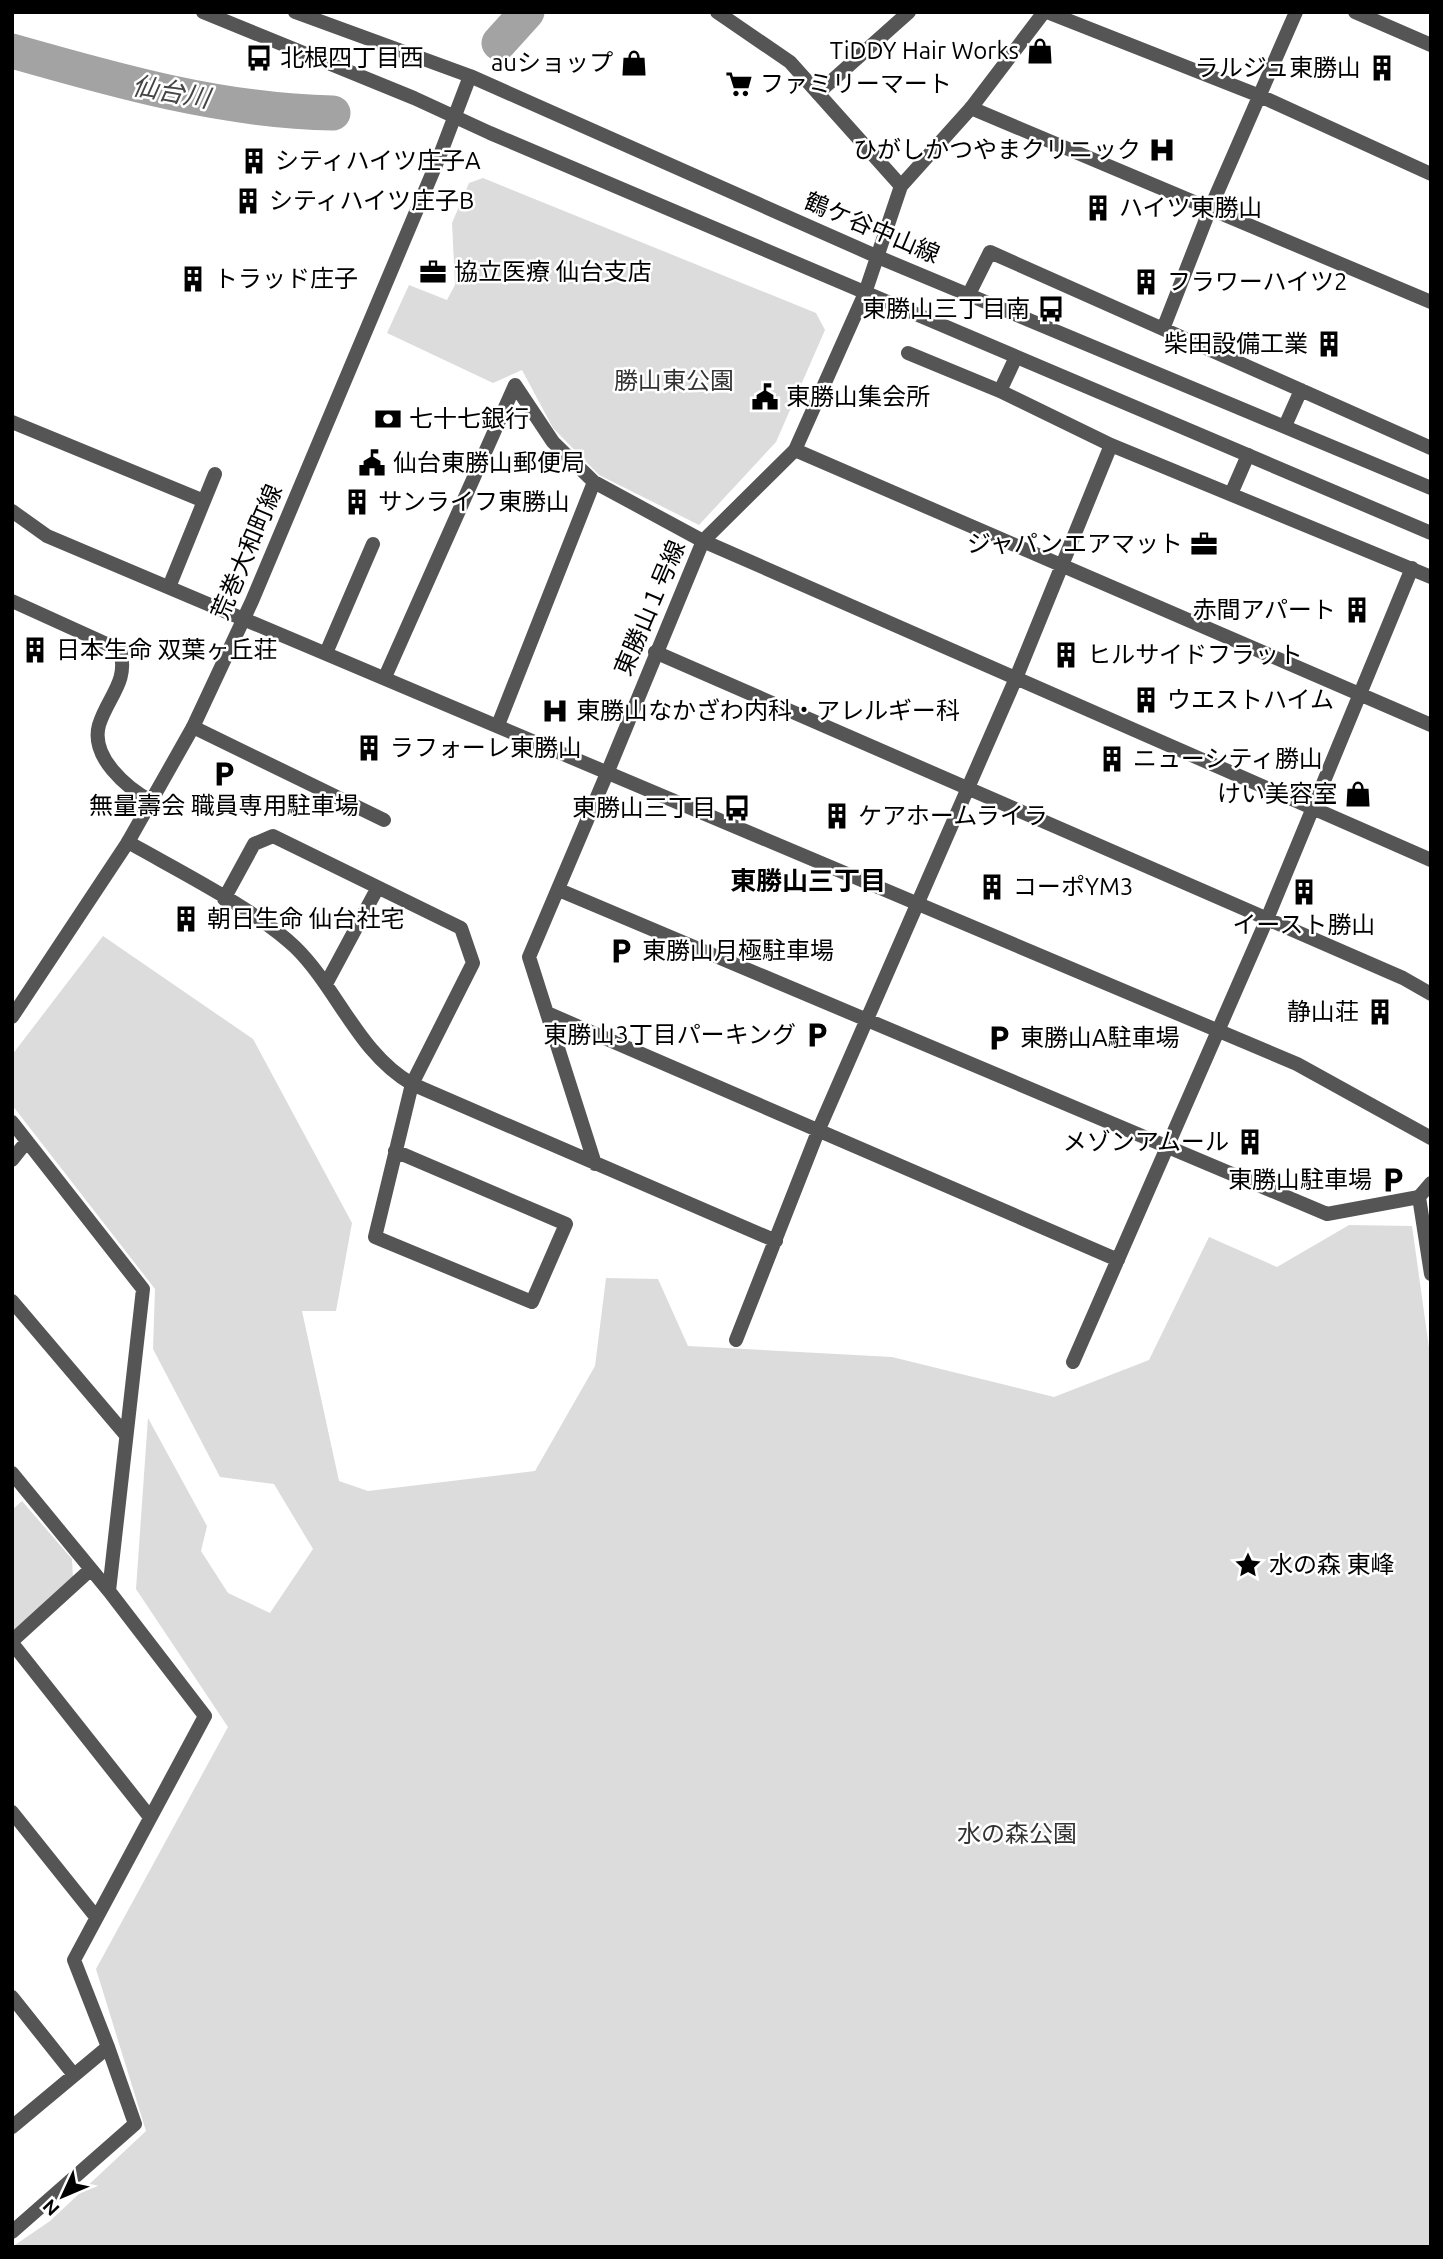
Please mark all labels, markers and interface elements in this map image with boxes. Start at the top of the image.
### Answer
shop icon: TiDDY Hair Works [1025,36,1055,66]
place label: TiDDY Hair Works [830,37,1019,64]
bus stop icon: 北根四丁目西 [244,43,274,73]
place label: 北根四丁目西 [280,44,424,71]
shop icon: auショップ [619,48,649,78]
place label: auショップ [491,49,613,76]
building icon: ラルジュ東勝山 [1367,53,1397,83]
place label: ラルジュ東勝山 [1195,54,1361,81]
supermarket icon: ファミリーマート [724,69,754,99]
water label: 仙台川 [130,70,215,113]
place label: ファミリーマート [760,70,952,97]
hospital icon: ひがしかつやまクリニック [1147,135,1177,165]
place label: ひがしかつやまクリニック [853,136,1141,163]
building icon: シティハイツ庄子A [239,146,269,176]
place label: シティハイツ庄子A [275,147,481,174]
building icon: シティハイツ庄子B [233,186,263,216]
place label: シティハイツ庄子B [269,187,474,214]
street label: 鶴ケ谷中山線 [801,187,944,268]
building icon: ハイツ東勝山 [1083,193,1113,223]
place label: ハイツ東勝山 [1119,194,1263,221]
office icon: 協立医療 仙台支店 [418,257,448,287]
place label: 協立医療 仙台支店 [454,258,652,285]
building icon: トラッド庄子 [178,264,208,294]
place label: トラッド庄子 [214,265,358,292]
building icon: フラワーハイツ2 [1131,267,1161,297]
place label: フラワーハイツ2 [1167,268,1348,295]
bus stop icon: 東勝山三丁目南 [1036,294,1066,324]
place label: 東勝山三丁目南 [862,295,1030,322]
building icon: 柴田設備工業 [1314,329,1344,359]
place label: 柴田設備工業 [1164,330,1308,357]
park label: 勝山東公園 [614,367,734,394]
public building icon: 東勝山集会所 [750,382,780,412]
place label: 東勝山集会所 [786,383,930,410]
bank icon: 七十七銀行 [373,404,403,434]
place label: 七十七銀行 [409,405,529,432]
public building icon: 仙台東勝山郵便局 [357,448,387,478]
place label: 仙台東勝山郵便局 [393,449,585,476]
street label: 荒巻大和町線 [206,480,287,623]
building icon: サンライフ東勝山 [342,487,372,517]
place label: サンライフ東勝山 [378,488,570,515]
office icon: ジャパンエアマット [1189,529,1219,559]
place label: ジャパンエアマット [967,530,1183,557]
street label: 東勝山１号線 [609,536,690,679]
building icon: 赤間アパート [1342,595,1372,625]
place label: 赤間アパート [1192,596,1336,623]
building icon: 日本生命 双葉ヶ丘荘 [20,635,50,665]
place label: 日本生命 双葉ヶ丘荘 [56,636,278,663]
building icon: ヒルサイドフラット [1051,640,1081,670]
place label: ヒルサイドフラット [1087,641,1303,668]
building icon: ウエストハイム [1131,685,1161,715]
place label: ウエストハイム [1167,686,1334,713]
hospital icon: 東勝山なかざわ内科・アレルギー科 [540,696,570,726]
place label: 東勝山なかざわ内科・アレルギー科 [576,697,960,724]
building icon: ラフォーレ東勝山 [354,733,384,763]
place label: ラフォーレ東勝山 [390,734,582,761]
building icon: ニューシティ勝山 [1097,744,1127,774]
place label: ニューシティ勝山 [1133,745,1323,772]
parking icon: 無量壽会 職員専用駐車場 [209,759,239,789]
shop icon: けい美容室 [1343,779,1373,809]
place label: けい美容室 [1217,780,1337,807]
place label: 無量壽会 職員専用駐車場 [89,792,359,819]
bus stop icon: 東勝山三丁目 [722,793,752,823]
place label: 東勝山三丁目 [572,794,716,821]
building icon: ケアホームライラ [822,801,852,831]
place label: ケアホームライラ [858,802,1048,829]
district label: 東勝山三丁目 [730,866,886,895]
building icon: コーポYM3 [977,872,1007,902]
place label: コーポYM3 [1013,873,1133,900]
building icon: イースト勝山 [1289,877,1319,907]
building icon: 朝日生命 仙台社宅 [171,904,201,934]
place label: 朝日生命 仙台社宅 [207,905,405,932]
place label: イースト勝山 [1233,911,1375,938]
parking icon: 東勝山月極駐車場 [606,936,636,966]
place label: 東勝山月極駐車場 [642,937,834,964]
building icon: 静山荘 [1365,997,1395,1027]
place label: 静山荘 [1287,998,1359,1025]
parking icon: 東勝山3丁目パーキング [802,1020,832,1050]
place label: 東勝山3丁目パーキング [543,1021,796,1048]
parking icon: 東勝山A駐車場 [984,1023,1014,1053]
place label: 東勝山A駐車場 [1020,1024,1180,1051]
building icon: メゾンアムール [1235,1127,1265,1157]
place label: メゾンアムール [1063,1128,1229,1155]
parking icon: 東勝山駐車場 [1378,1165,1408,1195]
place label: 東勝山駐車場 [1228,1166,1372,1193]
place icon: 水の森 東峰 [1233,1550,1263,1580]
place label: 水の森 東峰 [1269,1551,1395,1578]
park label: 水の森公園 [957,1820,1077,1847]
north arrow [28,2161,98,2231]
text: N [38,2195,64,2221]

